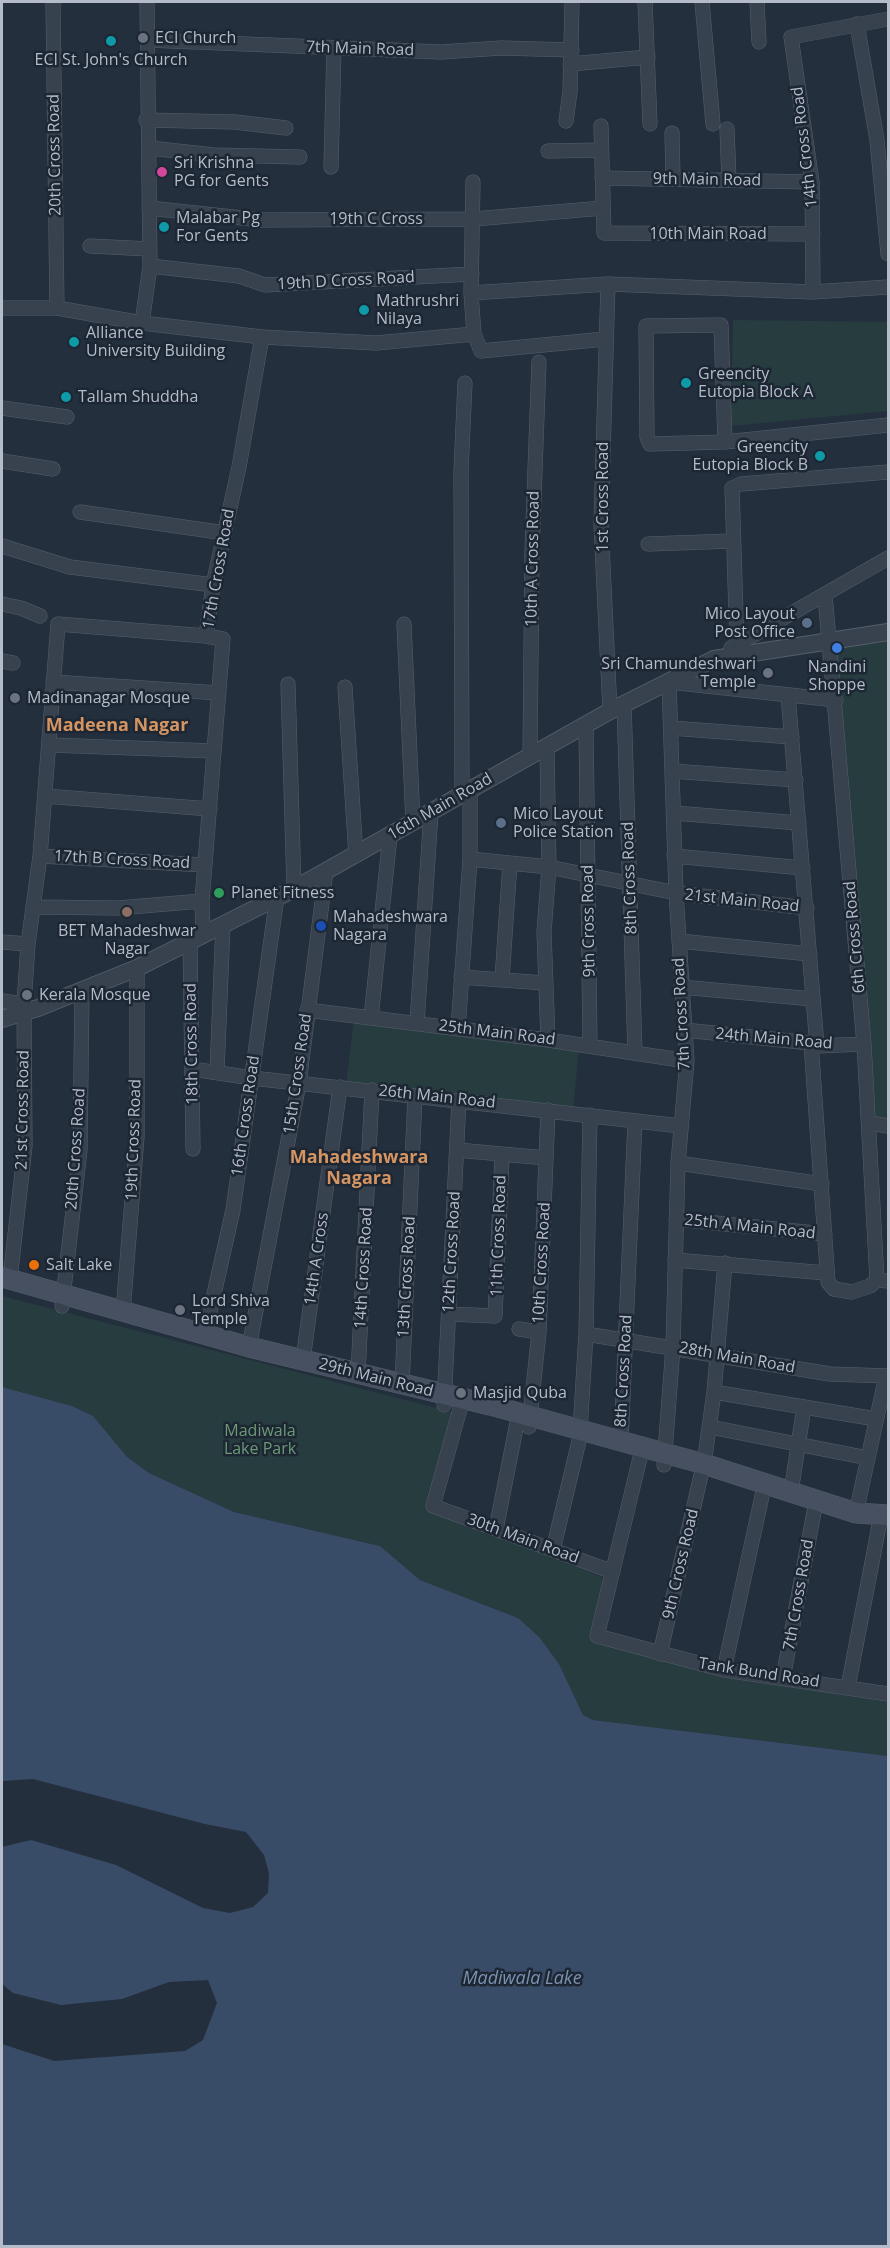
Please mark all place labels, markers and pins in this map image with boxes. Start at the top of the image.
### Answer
place label: ECI Church [155,28,236,48]
marker: ECI Church [136,31,150,45]
marker: ECI St. John's Church [104,34,118,48]
place label: ECI St. John's Church [35,50,187,70]
place label: Sri Krishna PG for Gents [174,153,269,191]
marker: Sri Krishna PG for Gents [155,165,169,179]
place label: Malabar Pg For Gents [176,208,260,246]
marker: Malabar Pg For Gents [157,220,171,234]
place label: Mathrushri Nilaya [376,291,459,329]
marker: Mathrushri Nilaya [357,303,371,317]
place label: Alliance University Building [86,323,225,361]
marker: Alliance University Building [67,335,81,349]
place label: Greencity Eutopia Block A [698,364,813,402]
marker: Greencity Eutopia Block A [679,376,693,390]
place label: Tallam Shuddha [78,387,198,407]
marker: Tallam Shuddha [59,390,73,404]
place label: Greencity Eutopia Block B [693,437,808,475]
marker: Greencity Eutopia Block B [813,449,827,463]
place label: Mico Layout Post Office [705,604,795,642]
marker: Mico Layout Post Office [800,616,814,630]
marker: Nandini Shoppe [830,641,844,655]
place label: Sri Chamundeshwari Temple [601,654,756,692]
place label: Nandini Shoppe [808,657,866,695]
marker: Sri Chamundeshwari Temple [761,666,775,680]
place label: Madinanagar Mosque [27,688,190,708]
marker: Madinanagar Mosque [8,691,22,705]
place label: Mico Layout Police Station [513,804,614,842]
marker: Mico Layout Police Station [494,816,508,830]
place label: Planet Fitness [231,883,334,903]
marker: Planet Fitness [212,886,226,900]
marker: BET Mahadeshwar Nagar [120,905,134,919]
place label: Mahadeshwara Nagara [333,907,448,945]
marker: Mahadeshwara Nagara [314,919,328,933]
place label: BET Mahadeshwar Nagar [58,921,196,959]
place label: Kerala Mosque [39,985,151,1005]
marker: Kerala Mosque [20,988,34,1002]
place label: Salt Lake [46,1255,112,1275]
marker: Salt Lake [27,1258,41,1272]
place label: Lord Shiva Temple [192,1291,270,1329]
marker: Lord Shiva Temple [173,1303,187,1317]
place label: Masjid Quba [473,1383,567,1403]
marker: Masjid Quba [454,1386,468,1400]

